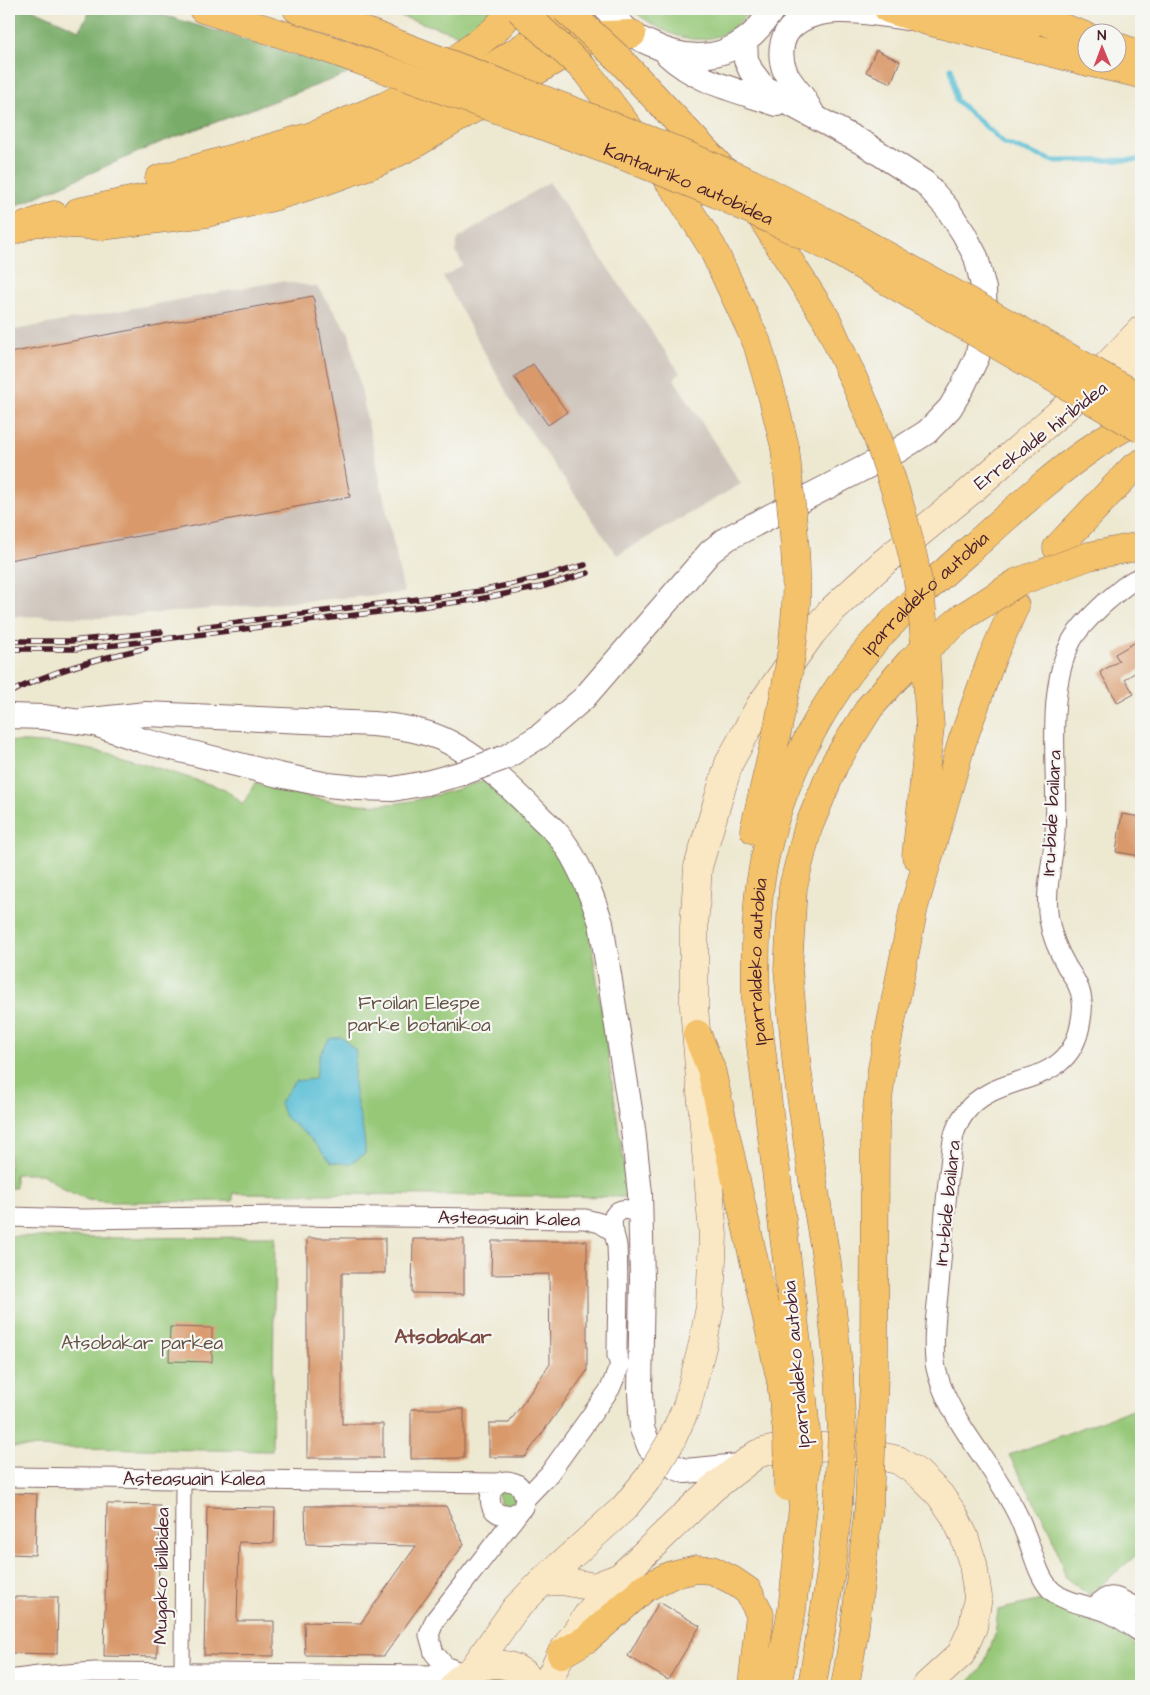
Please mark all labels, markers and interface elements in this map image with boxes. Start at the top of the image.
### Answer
north arrow [1078,22,1128,72]
text: N [1097,26,1107,46]
street label: Kantauriko autobidea [600,136,778,232]
street label: Errekalde hiribidea [968,375,1114,497]
street label: Iparraldeko autobia [855,525,995,661]
street label: Iru-bide bailara [1035,749,1069,877]
street label: Iparraldeko autobia [742,876,774,1047]
park label: Froilan Elespe parke botanikoa [347,990,491,1039]
street label: Iru-bide bailara [928,1139,968,1267]
street label: Asteasuain kalea [438,1204,581,1234]
street label: Iparraldeko autobia [776,1279,818,1449]
district label: Atsobakar [394,1323,493,1351]
park label: Atsobakar parkea [61,1330,223,1357]
street label: Asteasuain kalea [123,1466,266,1493]
street label: Mugako ibilbidea [147,1507,178,1645]

